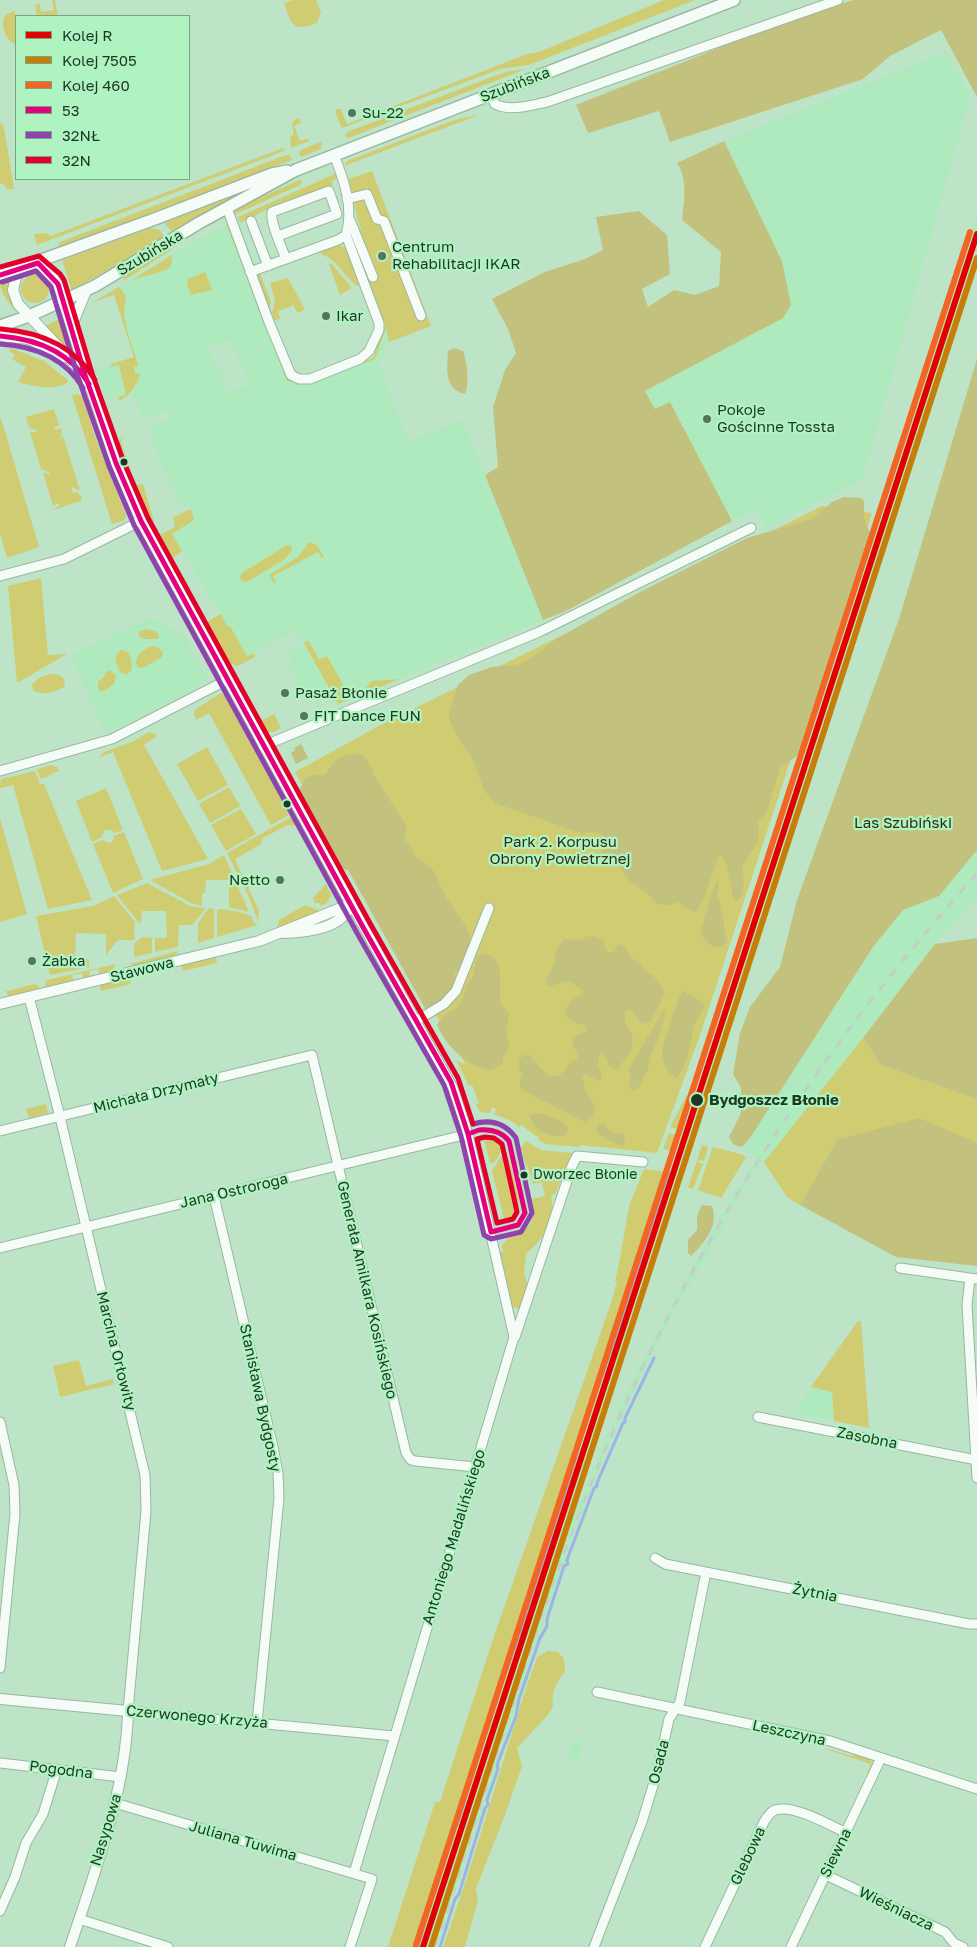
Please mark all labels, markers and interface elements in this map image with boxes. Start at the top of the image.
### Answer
legend [15,15,190,180]
text: Kolej R [62,26,112,44]
text: Kolej 7505 [62,51,137,69]
street label: Szubińska [478,63,552,107]
text: Kolej 460 [62,76,130,94]
text: 53 [62,101,79,119]
place label: Su-22 [362,104,404,122]
marker: Su-22 [346,107,358,119]
text: 32NŁ [62,126,100,144]
text: 32N [62,151,91,169]
street label: Szubińska [114,226,186,280]
place label: Centrum Rehabilitacji IKAR [392,238,521,273]
marker: Centrum Rehabilitacji IKAR [376,250,388,262]
place label: Ikar [336,307,363,325]
marker: Ikar [320,310,332,322]
place label: Pokoje Gościnne Tossta [717,401,835,436]
marker: Pokoje Gościnne Tossta [701,413,713,425]
unlabelled marker [119,457,129,467]
place label: Pasaż Błonie [295,684,387,702]
marker: Pasaż Błonie [279,687,291,699]
place label: FIT Dance FUN [314,707,421,725]
marker: FIT Dance FUN [298,710,310,722]
unlabelled marker [282,799,292,809]
park label: Las Szubiński [854,814,952,832]
park label: Park 2. Korpusu Obrony Powietrznej [489,833,631,868]
place label: Netto [229,871,270,889]
marker: Netto [274,874,286,886]
place label: Żabka [42,952,85,970]
street label: Stawowa [108,953,176,987]
marker: Żabka [26,955,38,967]
street label: Michała Drzymały [92,1069,220,1117]
place label: Bydgoszcz Błonie [709,1091,839,1109]
marker: Bydgoszcz Błonie [689,1092,705,1108]
place label: Dworzec Błonie [533,1167,637,1183]
street label: Jana Ostroroga [178,1170,290,1212]
marker: Dworzec Błonie [519,1170,529,1180]
street label: Generała Amilkara Kosińskiego [333,1179,401,1401]
street label: Marcina Orłowity [92,1289,140,1413]
street label: Stanisława Bydgosty [236,1322,284,1474]
street label: Zasobna [835,1423,899,1453]
street label: Antoniego Madalińskiego [419,1447,489,1627]
street label: Żytnia [791,1580,839,1606]
street label: Czerwonego Krzyża [125,1702,269,1732]
street label: Leszczyna [751,1716,827,1750]
street label: Osada [645,1738,673,1786]
street label: Pogodna [28,1757,94,1783]
street label: Nasypowa [86,1792,126,1868]
street label: Juliana Tuwima [187,1817,299,1865]
street label: Glebowa [727,1824,769,1888]
street label: Siewna [817,1826,855,1880]
street label: Wieśniacza [856,1883,936,1935]

